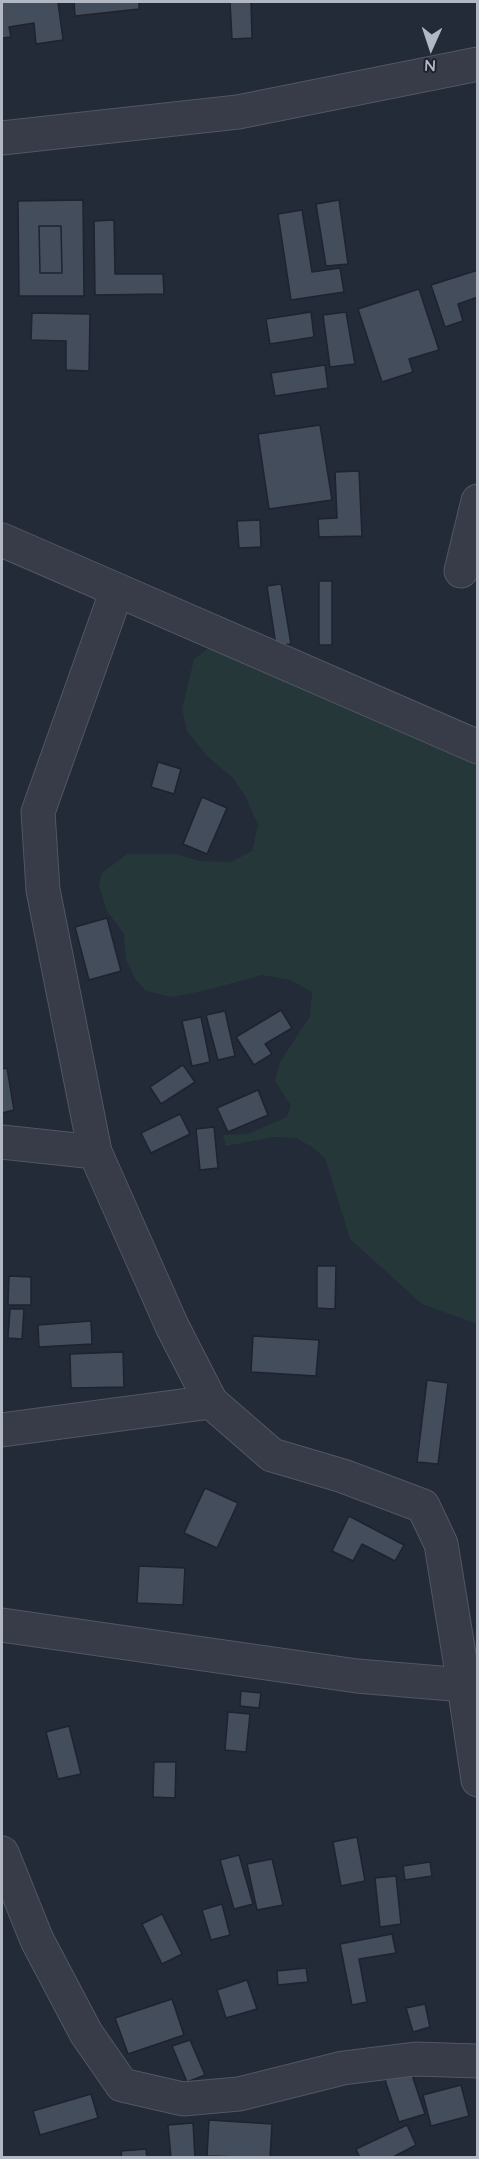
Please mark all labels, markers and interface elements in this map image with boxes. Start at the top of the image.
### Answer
north arrow [401,18,461,78]
text: N [424,56,436,76]

